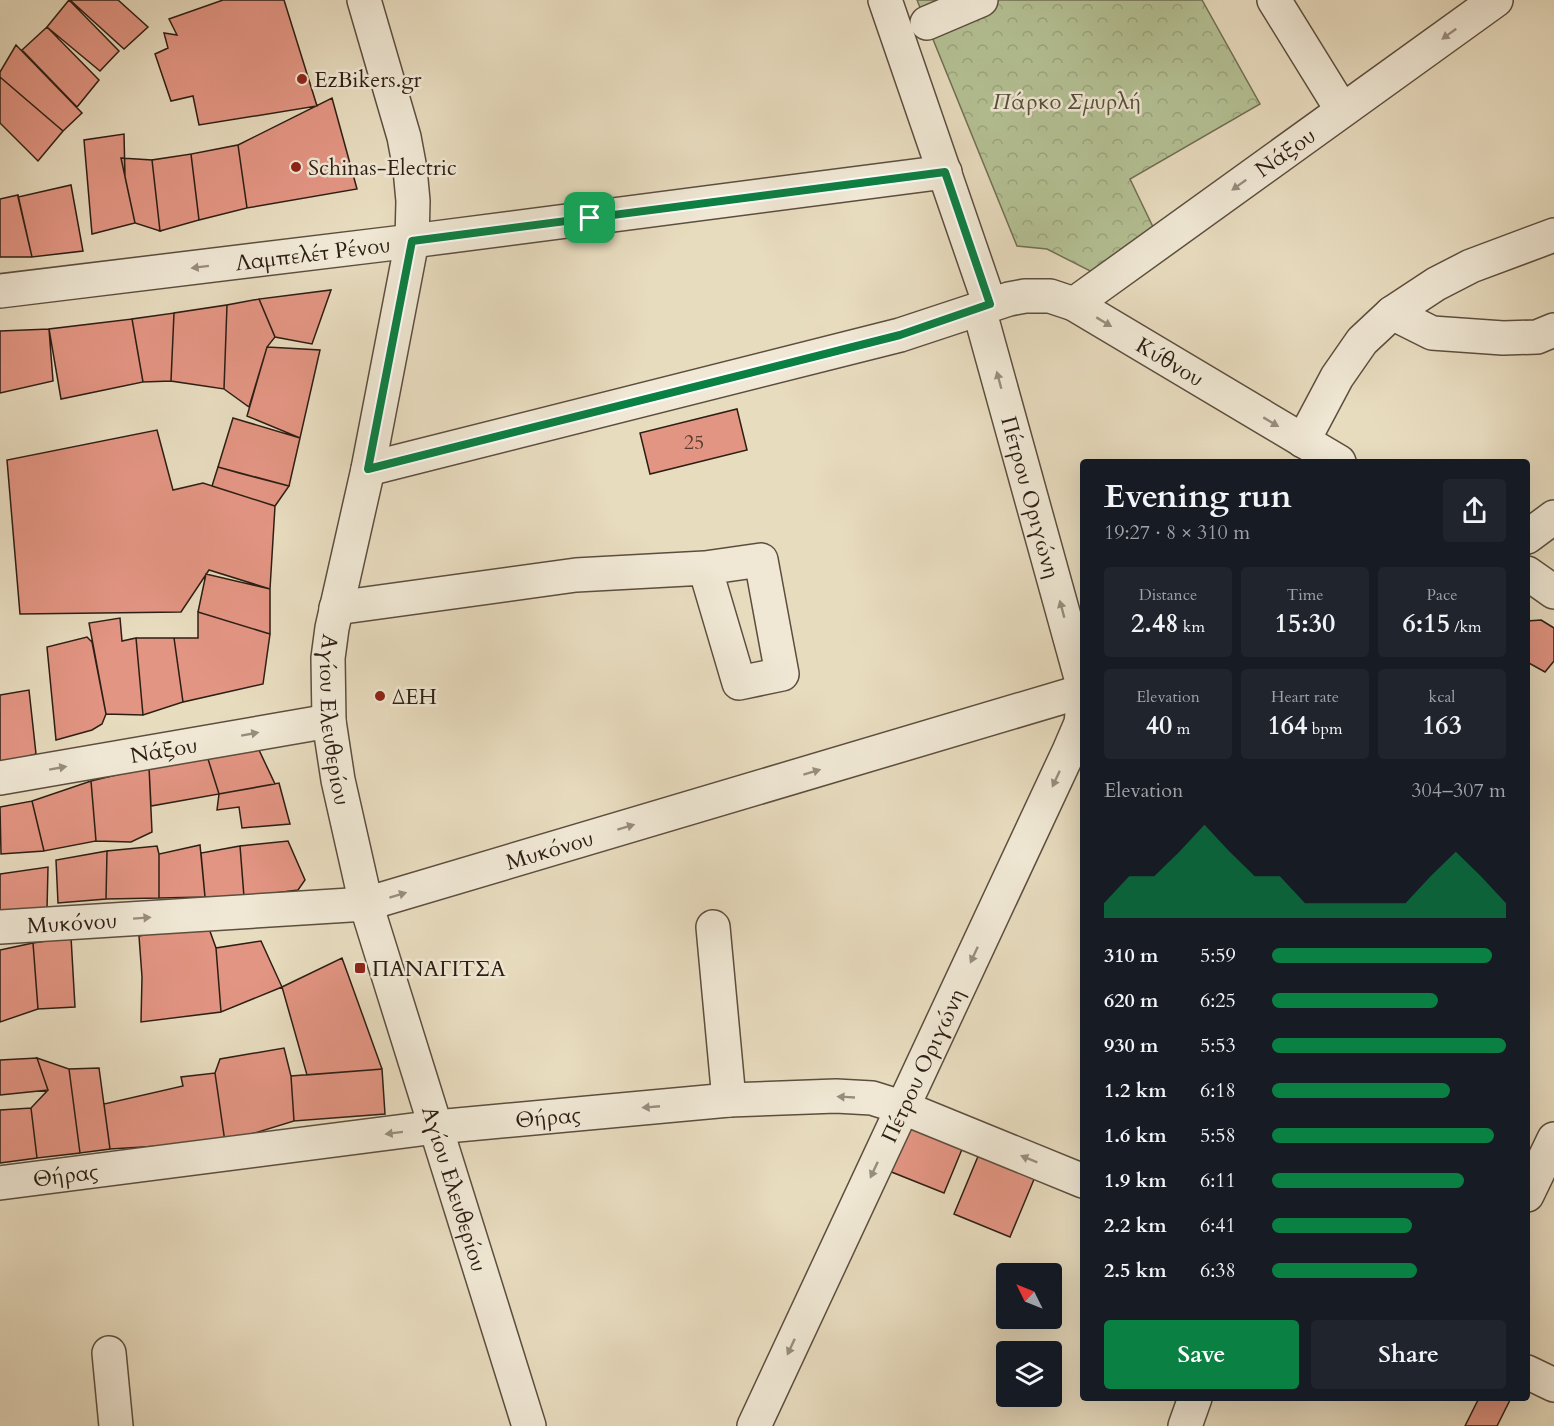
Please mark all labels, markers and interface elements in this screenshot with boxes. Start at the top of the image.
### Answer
one-way arrow [1441,28,1457,40]
place label: EzBikers.gr [314,65,423,95]
marker: EzBikers.gr [295,72,309,86]
park label: Πάρκο Σµυρλή [992,87,1142,117]
street label: Νάξου [1249,121,1322,185]
place label: Schinas-Electric [308,153,457,183]
marker: Schinas-Electric [289,160,303,174]
one-way arrow [1232,179,1248,191]
pin [564,192,615,243]
icon: arrive [573,201,606,234]
street label: Λαμπελέτ Ρένου [234,230,392,278]
one-way arrow [190,262,209,272]
one-way arrow [1096,317,1112,328]
street label: Κύθνου [1130,330,1209,394]
one-way arrow [994,371,1003,389]
street label: Πέτρου Οριγώνη [993,413,1067,582]
one-way arrow [1263,417,1279,428]
house number: 25 [684,429,704,456]
text: Evening run [1104,474,1292,519]
button: share [1443,479,1506,542]
text: 19:27 · 8 × 310 m [1104,519,1250,546]
text: Distance [1139,584,1197,606]
text: Time [1286,584,1324,606]
text: Pace [1427,584,1457,606]
one-way arrow [1057,599,1066,617]
text: 2.48 [1131,606,1179,641]
text: 15:30 [1275,606,1335,641]
text: 6:15 [1402,606,1450,641]
text: km [1179,616,1205,638]
text: /km [1450,616,1482,638]
street label: Αγίου Ελευθερίου [311,632,357,808]
place label: ΔΕΗ [392,682,437,712]
text: Elevation [1136,686,1200,708]
text: Heart rate [1271,686,1339,708]
text: kcal [1429,686,1455,708]
marker: ΔΕΗ [373,689,387,703]
text: 40 [1146,708,1172,743]
text: 164 [1268,708,1308,743]
text: 163 [1422,708,1462,743]
text: m [1172,718,1190,740]
text: bpm [1308,718,1342,740]
street label: Νάξου [128,730,200,771]
one-way arrow [240,730,259,739]
one-way arrow [48,763,67,772]
one-way arrow [804,767,822,776]
one-way arrow [1052,770,1061,787]
text: Elevation [1104,777,1183,804]
text: 304–307 m [1411,777,1506,804]
one-way arrow [617,822,635,831]
street label: Μυκόνου [502,823,597,878]
one-way arrow [389,890,407,899]
street label: Μυκόνου [26,906,118,941]
one-way arrow [133,914,152,923]
text: 310 m [1104,942,1159,969]
text: 5:59 [1200,942,1236,969]
one-way arrow [970,947,979,964]
place label: ΠΑΝΑΓΙΤΣΑ [372,954,506,984]
marker: ΠΑΝΑΓΙΤΣΑ [353,961,367,975]
street label: Πέτρου Οριγώνη [874,984,972,1148]
text: 620 m [1104,987,1159,1014]
text: 6:25 [1200,987,1236,1014]
text: 930 m [1104,1032,1159,1059]
text: 5:53 [1200,1032,1236,1059]
text: 1.2 km [1104,1077,1167,1104]
text: 6:18 [1200,1077,1236,1104]
one-way arrow [836,1092,855,1101]
street label: Θήρας [514,1100,582,1136]
one-way arrow [641,1102,660,1112]
street label: Αγίου Ελευθερίου [414,1103,494,1275]
text: 1.6 km [1104,1122,1167,1149]
text: 5:58 [1200,1122,1236,1149]
one-way arrow [385,1128,404,1137]
one-way arrow [1020,1154,1038,1163]
street label: Θήρας [31,1157,100,1195]
one-way arrow [870,1162,879,1179]
text: 1.9 km [1104,1167,1167,1194]
text: 6:11 [1200,1167,1236,1194]
text: 2.2 km [1104,1212,1167,1239]
text: 6:41 [1200,1212,1236,1239]
text: 2.5 km [1104,1257,1167,1284]
text: 6:38 [1200,1257,1236,1284]
north arrow [996,1263,1062,1329]
map controls [996,1263,1062,1407]
button: Save [1104,1320,1299,1389]
button: Share [1311,1320,1506,1389]
one-way arrow [787,1338,796,1355]
button: layers [996,1341,1062,1407]

